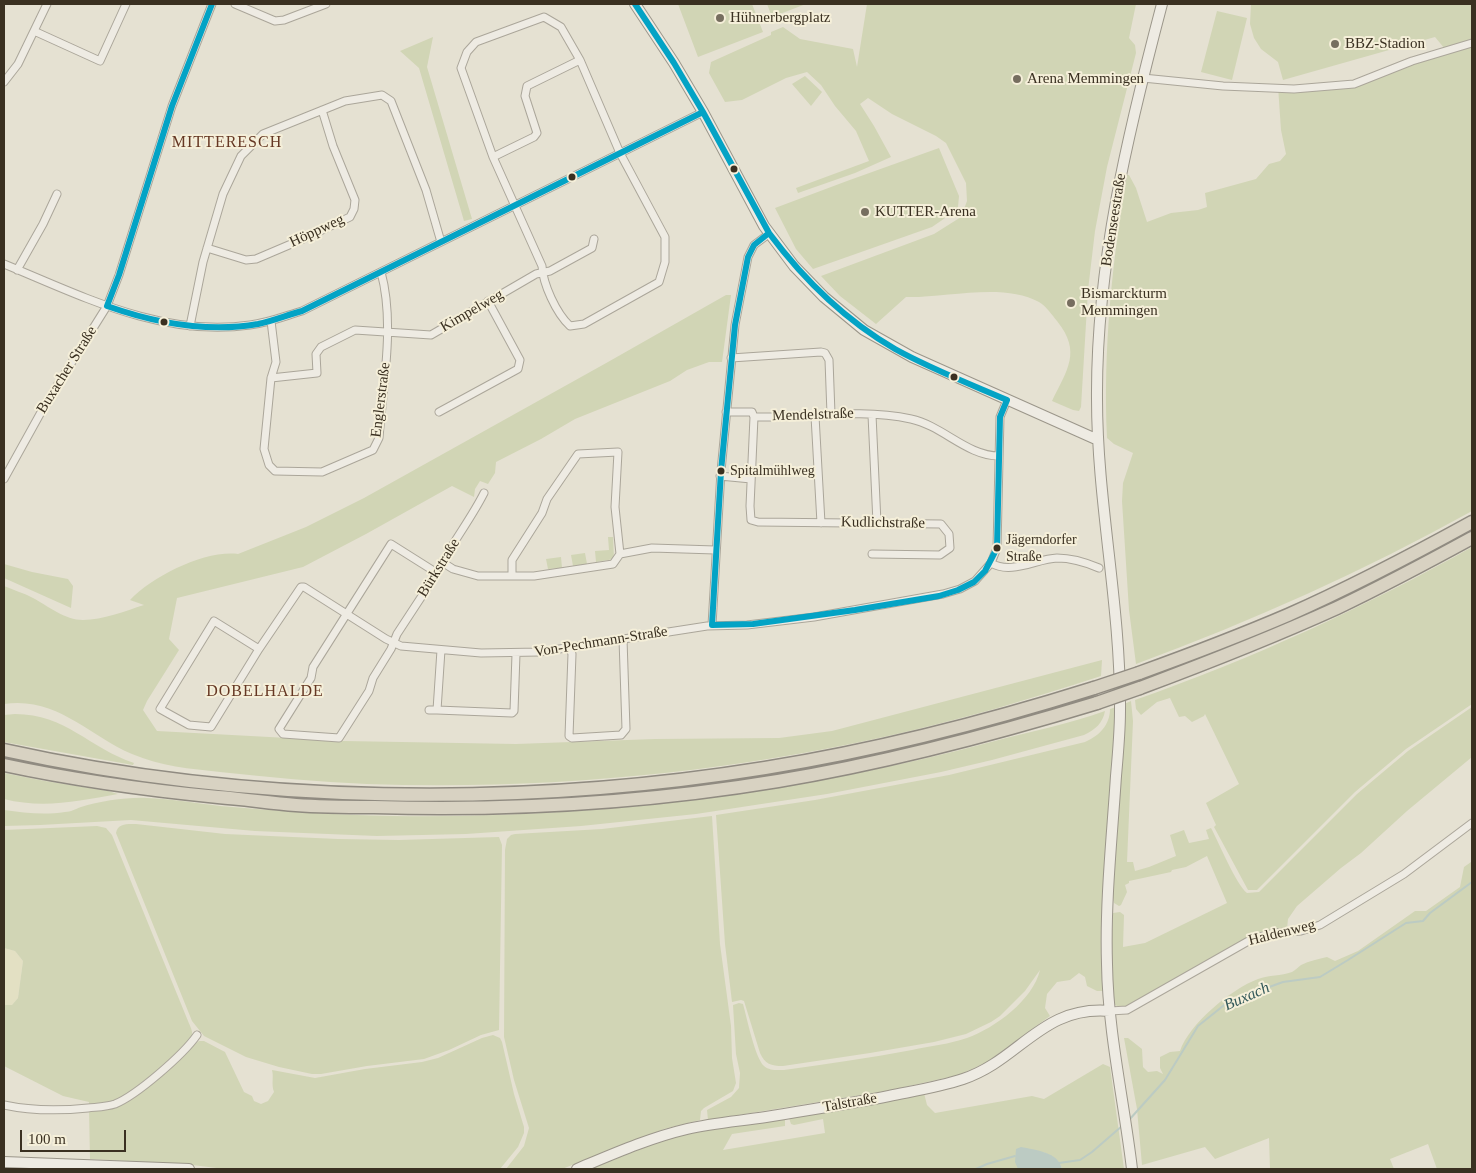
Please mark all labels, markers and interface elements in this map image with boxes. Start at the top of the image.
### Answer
place label: Hühnerbergplatz [730,9,831,27]
marker: Hühnerbergplatz [714,12,726,24]
place label: BBZ-Stadion [1345,35,1425,53]
marker: BBZ-Stadion [1329,38,1341,50]
place label: Arena Memmingen [1027,70,1144,88]
marker: Arena Memmingen [1011,73,1023,85]
district label: MITTERESCH [171,133,283,153]
unlabelled marker [729,164,739,174]
unlabelled marker [567,172,577,182]
street label: Bodenseestraße [1098,172,1130,268]
place label: KUTTER-Arena [875,203,976,221]
marker: KUTTER-Arena [859,206,871,218]
street label: Höppweg [287,211,347,251]
place label: Bismarckturm Memmingen [1081,285,1167,320]
street label: Kimpelweg [437,286,507,336]
marker: Bismarckturm Memmingen [1065,297,1077,309]
unlabelled marker [159,317,169,327]
street label: Buxacher Straße [33,323,101,417]
street label: Englerstraße [367,361,395,439]
unlabelled marker [949,372,959,382]
street label: Mendelstraße [772,405,854,425]
place label: Spitalmühlweg [730,463,815,479]
marker: Spitalmühlweg [716,466,726,476]
street label: Kudlichstraße [841,513,925,533]
place label: Jägerndorfer Straße [1006,532,1077,564]
street label: Bürkstraße [414,535,464,601]
marker: Jägerndorfer Straße [992,543,1002,553]
street label: Von-Pechmann-Straße [533,623,669,661]
district label: DOBELHALDE [205,682,325,702]
street label: Haldenweg [1247,916,1317,950]
water label: Buxach [1221,978,1273,1016]
street label: Talstraße [821,1089,879,1117]
scale bar [22,1120,129,1152]
text: 100 m [28,1131,66,1147]

